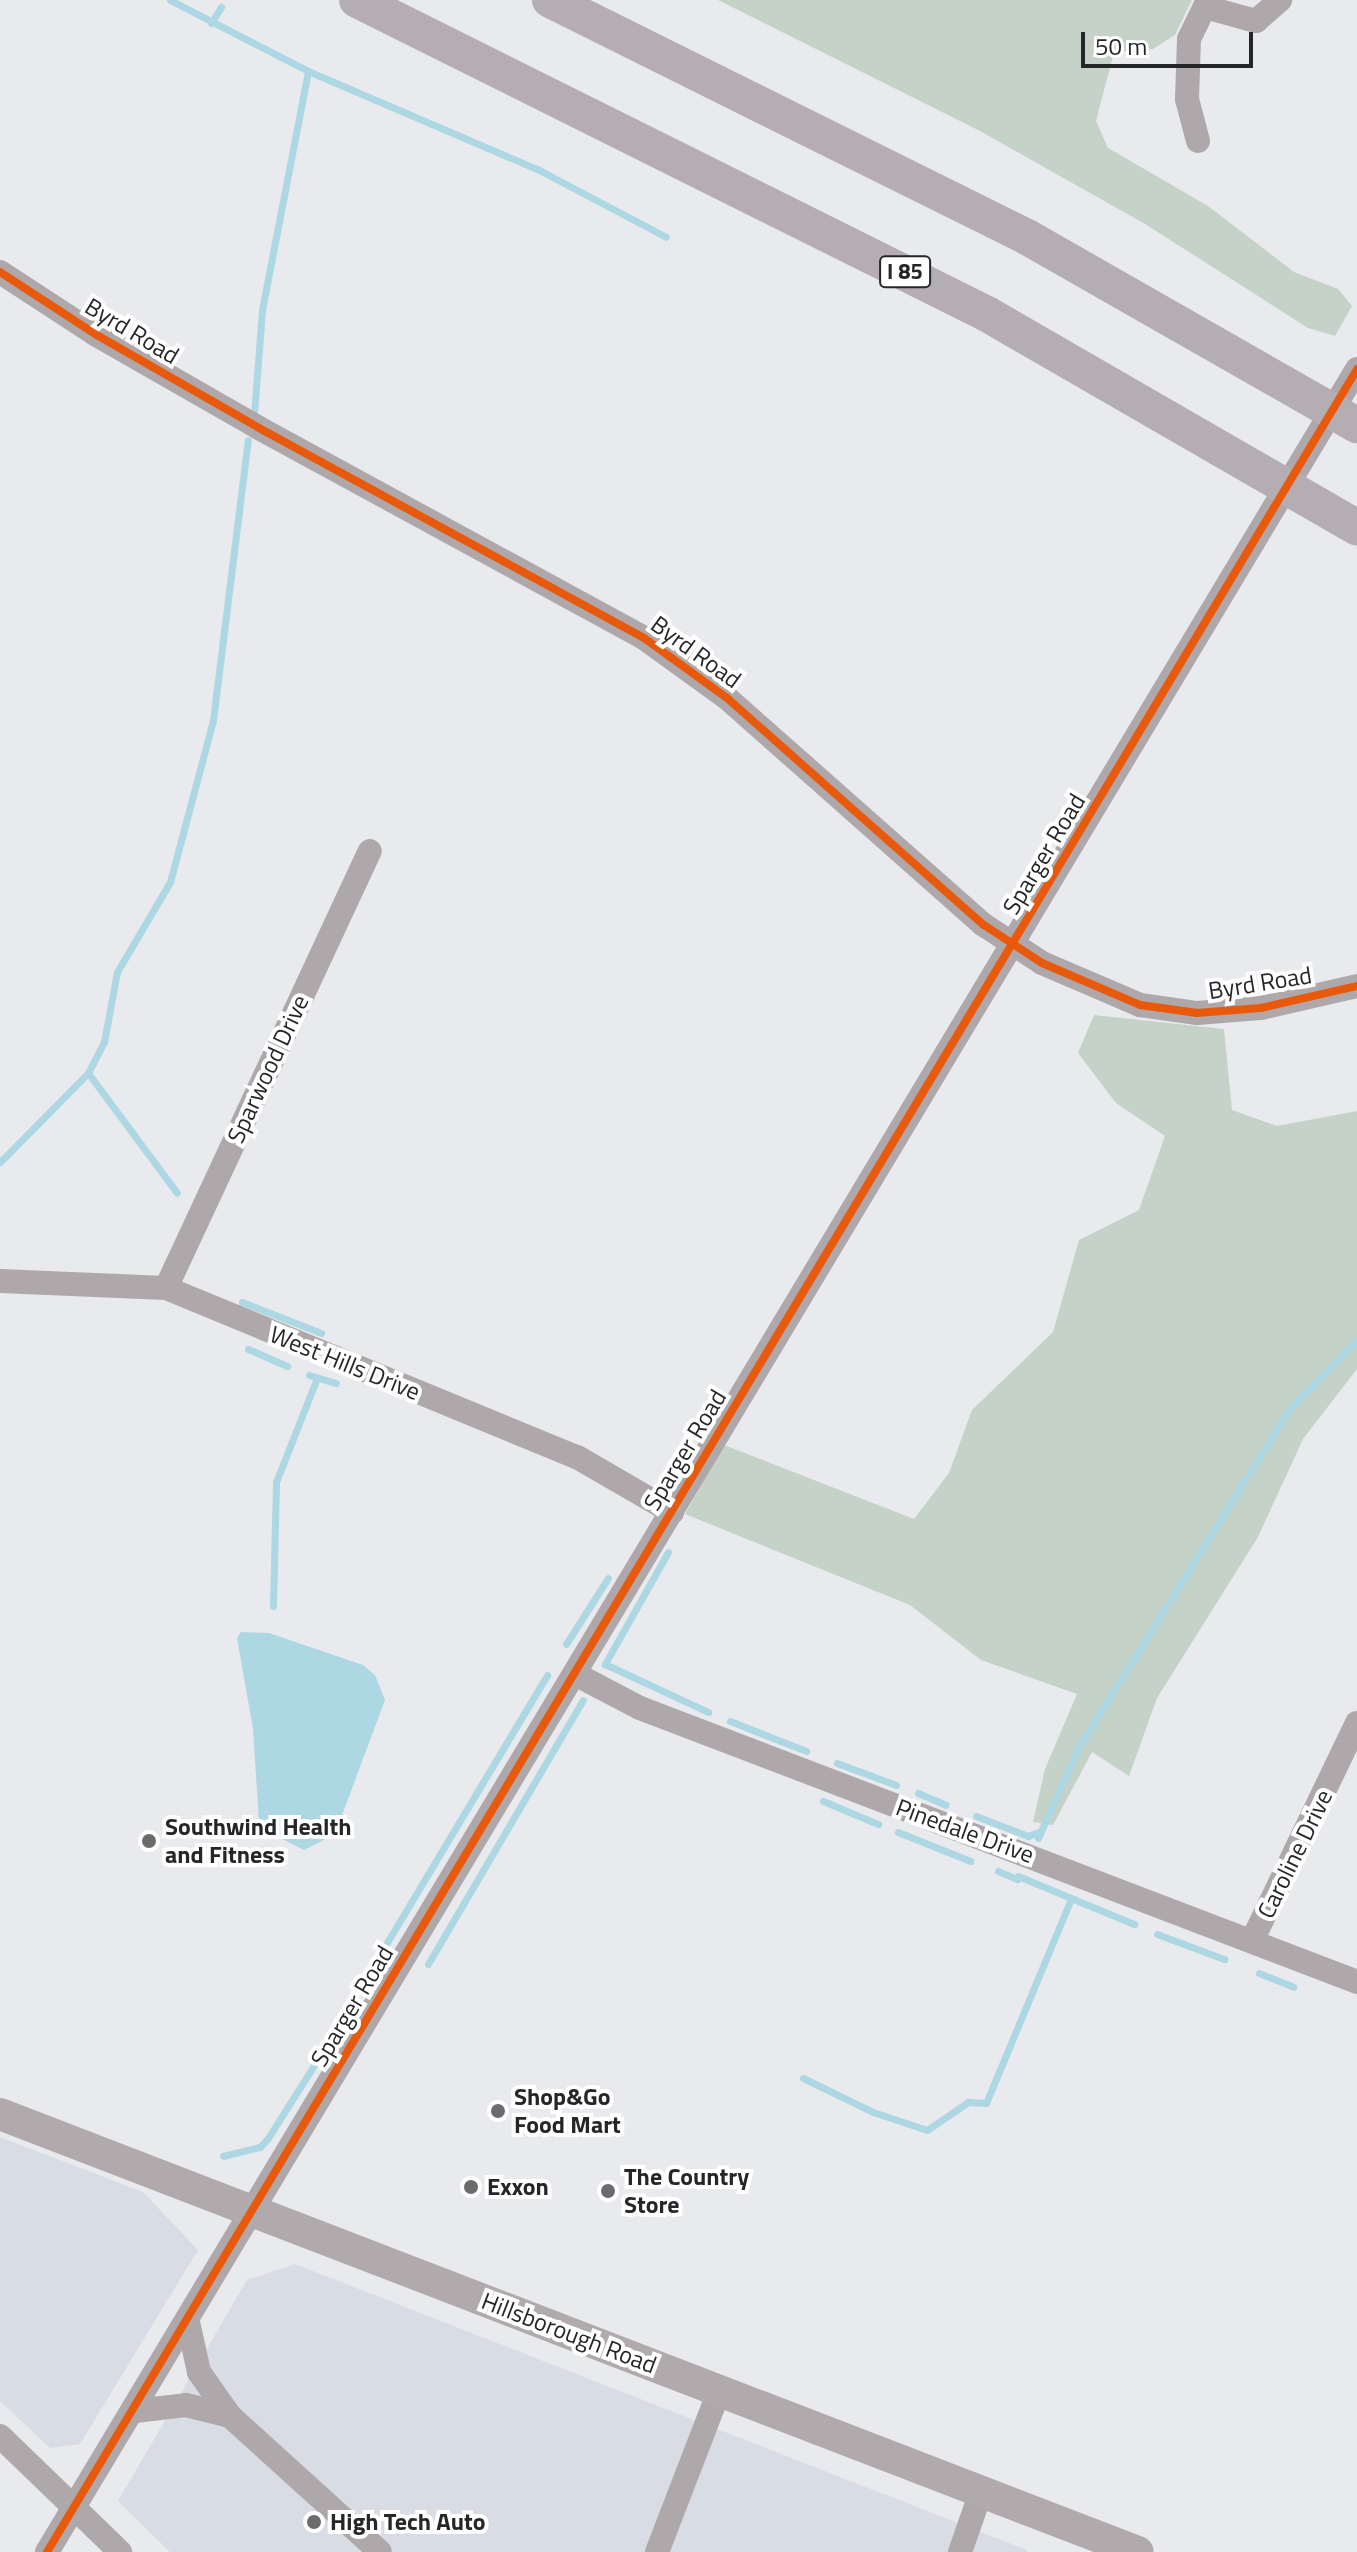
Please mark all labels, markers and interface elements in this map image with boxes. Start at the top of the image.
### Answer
scale bar [1085,16,1257,66]
text: 50 m [1095,28,1147,64]
road number: I 85 [879,254,931,290]
street label: Byrd Road [80,292,184,370]
street label: Byrd Road [645,610,747,694]
street label: Sparger Road [997,788,1091,920]
street label: Byrd Road [1206,961,1314,1005]
street label: Sparwood Drive [221,990,315,1148]
street label: West Hills Drive [266,1320,424,1406]
street label: Sparger Road [638,1384,732,1516]
street label: Caroline Drive [1252,1785,1338,1923]
street label: Pinedale Drive [892,1793,1038,1869]
place label: Southwind Health and Fitness [165,1813,352,1869]
marker: Southwind Health and Fitness [140,1832,158,1850]
street label: Sparger Road [305,1940,399,2072]
place label: Shop&Go Food Mart [514,2083,621,2139]
marker: Shop&Go Food Mart [489,2102,507,2120]
place label: The Country Store [624,2163,749,2219]
place label: Exxon [487,2173,549,2201]
marker: Exxon [462,2178,480,2196]
marker: The Country Store [599,2182,617,2200]
street label: Hillsborough Road [478,2286,660,2380]
place label: High Tech Auto [330,2508,485,2536]
marker: High Tech Auto [305,2513,323,2531]

